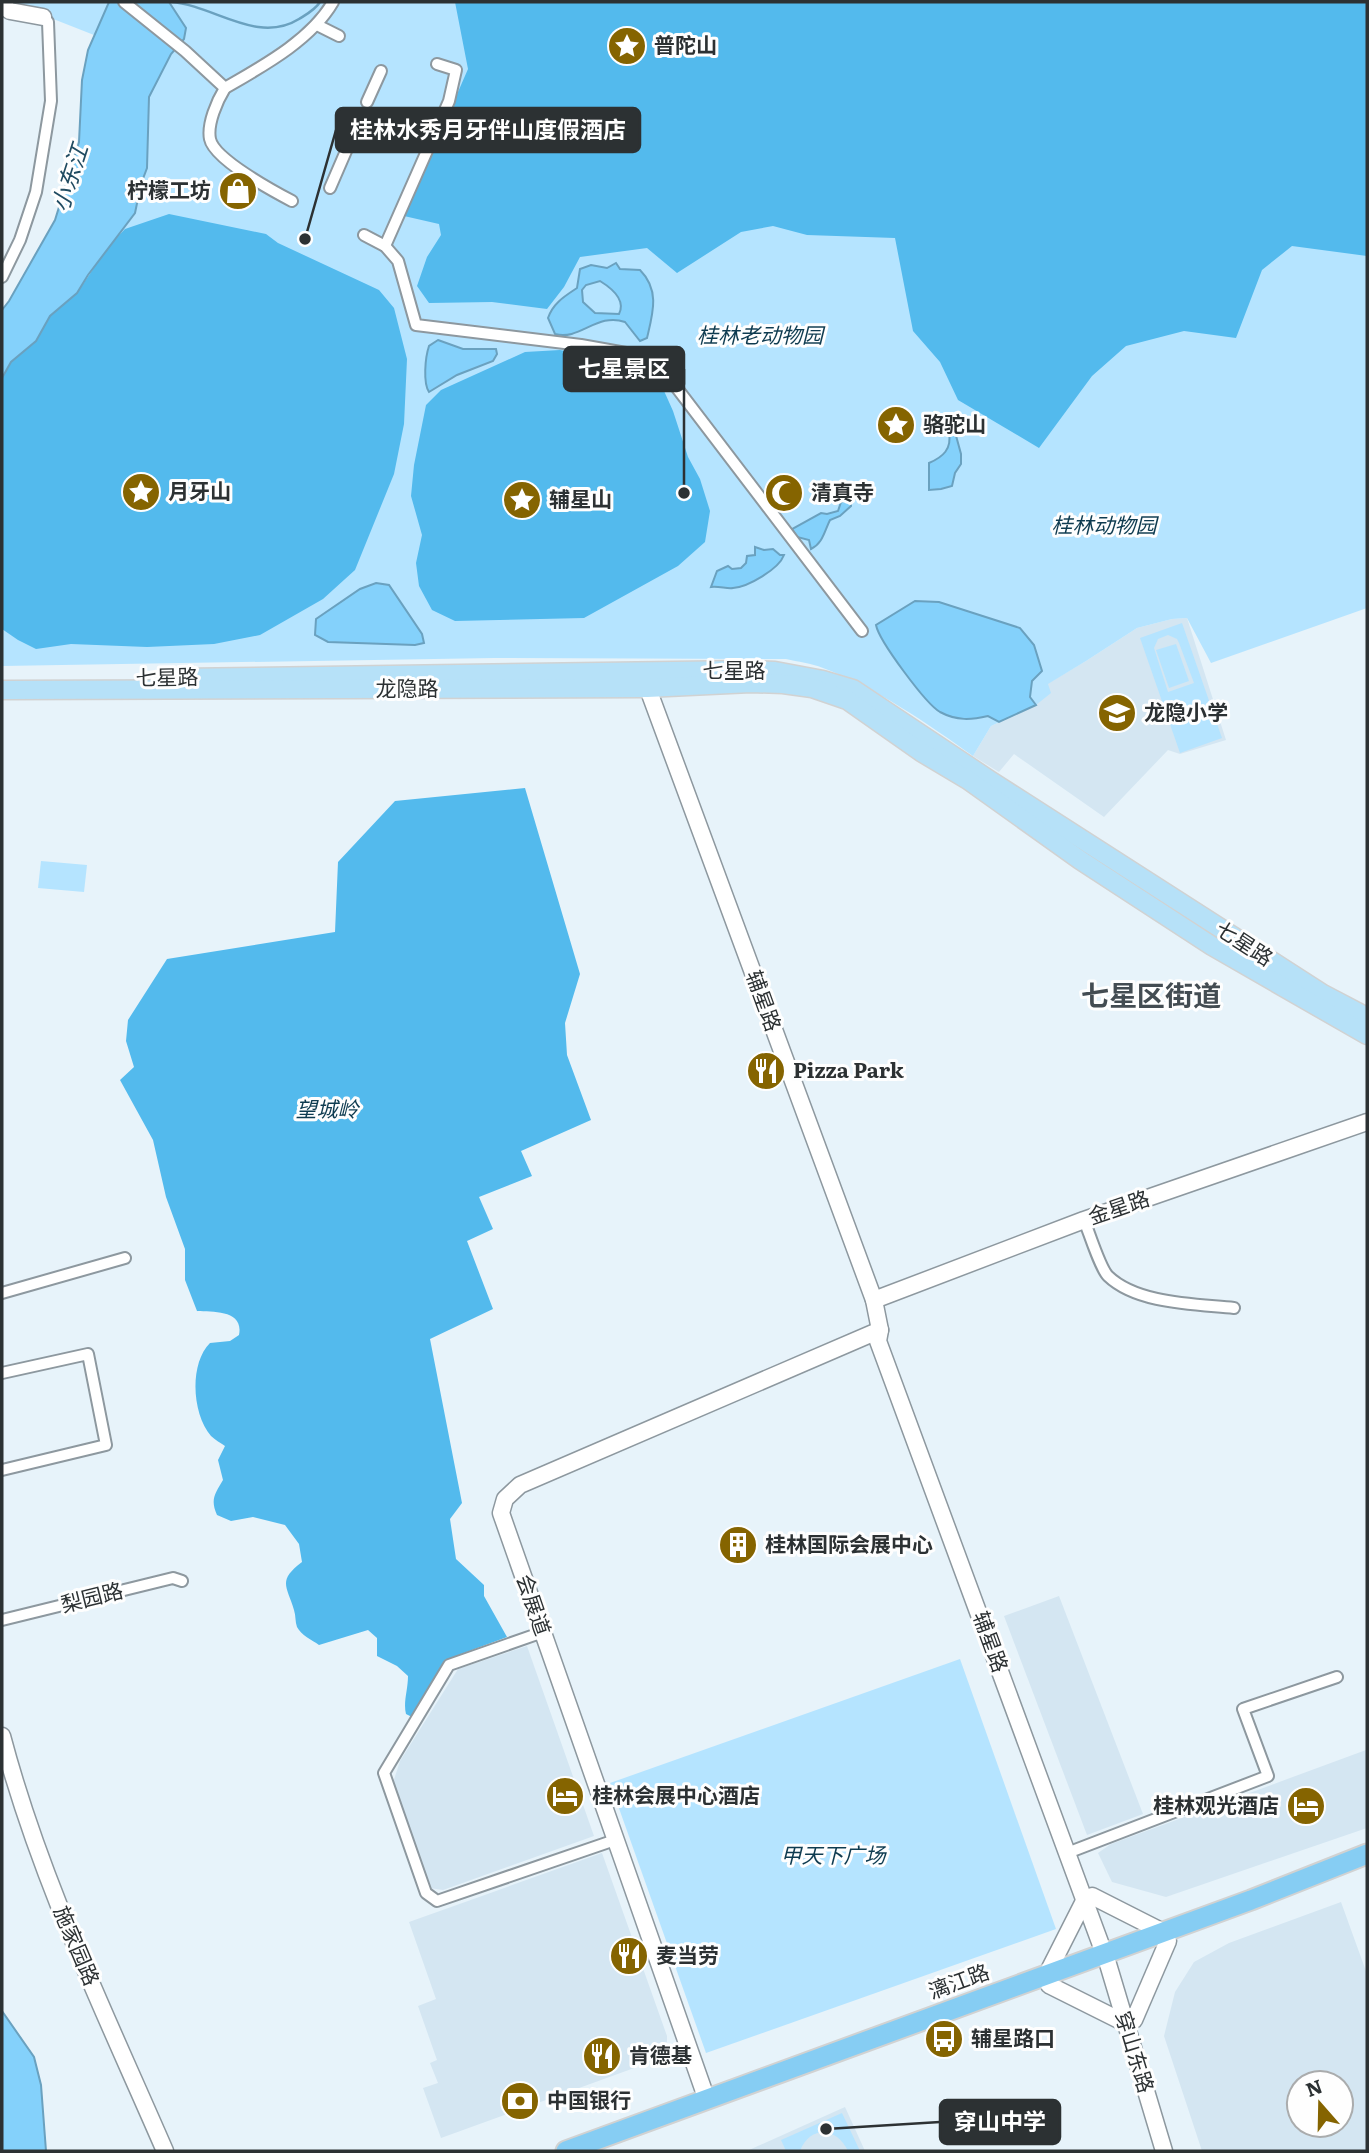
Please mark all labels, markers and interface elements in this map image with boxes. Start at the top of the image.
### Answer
place icon: 普陀山 [606,25,648,67]
place label: 普陀山 [654,28,717,59]
callout: 桂林水秀月牙伴山度假酒店 [336,108,640,152]
text: 桂林水秀月牙伴山度假酒店 [350,111,626,145]
water label: 小东江 [41,136,96,215]
shop icon: 柠檬工坊 [217,170,259,212]
place label: 柠檬工坊 [127,173,211,204]
park label: 桂林老动物园 [697,318,826,349]
callout: 七星景区 [564,347,684,391]
text: 七星景区 [578,350,670,384]
place icon: 骆驼山 [875,404,917,446]
place label: 骆驼山 [923,407,986,438]
place icon: 月牙山 [120,471,162,513]
mosque icon: 清真寺 [763,472,805,514]
place label: 月牙山 [168,474,231,505]
place label: 清真寺 [811,475,874,506]
place icon: 辅星山 [501,479,543,521]
place label: 辅星山 [549,482,612,513]
park label: 桂林动物园 [1052,508,1159,539]
street label: 七星路 [703,653,766,684]
street label: 七星路 [135,659,199,692]
street label: 龙隐路 [376,671,439,702]
school or university icon: 龙隐小学 [1096,692,1138,734]
place label: 龙隐小学 [1144,695,1228,726]
street label: 七星路 [1211,912,1280,972]
street label: 辅星路 [740,965,791,1035]
district label: 七星区街道 [1081,973,1221,1015]
restaurant icon: Pizza Park [745,1050,787,1092]
place label: Pizza Park [793,1053,905,1084]
park label: 望城岭 [296,1092,360,1123]
street label: 金星路 [1083,1181,1153,1231]
building icon: 桂林国际会展中心 [717,1524,759,1566]
place label: 桂林国际会展中心 [765,1527,933,1558]
street label: 会展道 [510,1569,560,1639]
street label: 梨园路 [57,1573,126,1618]
street label: 辅星路 [967,1606,1018,1676]
hotel icon: 桂林会展中心酒店 [544,1775,586,1817]
place label: 桂林会展中心酒店 [592,1778,760,1809]
hotel icon: 桂林观光酒店 [1285,1785,1327,1827]
place label: 桂林观光酒店 [1153,1788,1279,1819]
park label: 甲天下广场 [781,1838,887,1869]
street label: 施家园路 [48,1900,109,1990]
restaurant icon: 麦当劳 [608,1935,650,1977]
place label: 麦当劳 [656,1938,719,1969]
street label: 漓江路 [923,1954,993,2005]
street label: 穿山东路 [1109,2007,1163,2096]
bus stop icon: 辅星路口 [923,2018,965,2060]
place label: 辅星路口 [971,2021,1055,2052]
restaurant icon: 肯德基 [581,2035,623,2077]
place label: 肯德基 [629,2038,692,2069]
north arrow [1285,2069,1355,2139]
text: N [1302,2071,1326,2103]
bank icon: 中国银行 [499,2080,541,2122]
place label: 中国银行 [547,2083,631,2114]
callout: 穿山中学 [940,2100,1060,2144]
text: 穿山中学 [954,2103,1046,2137]

